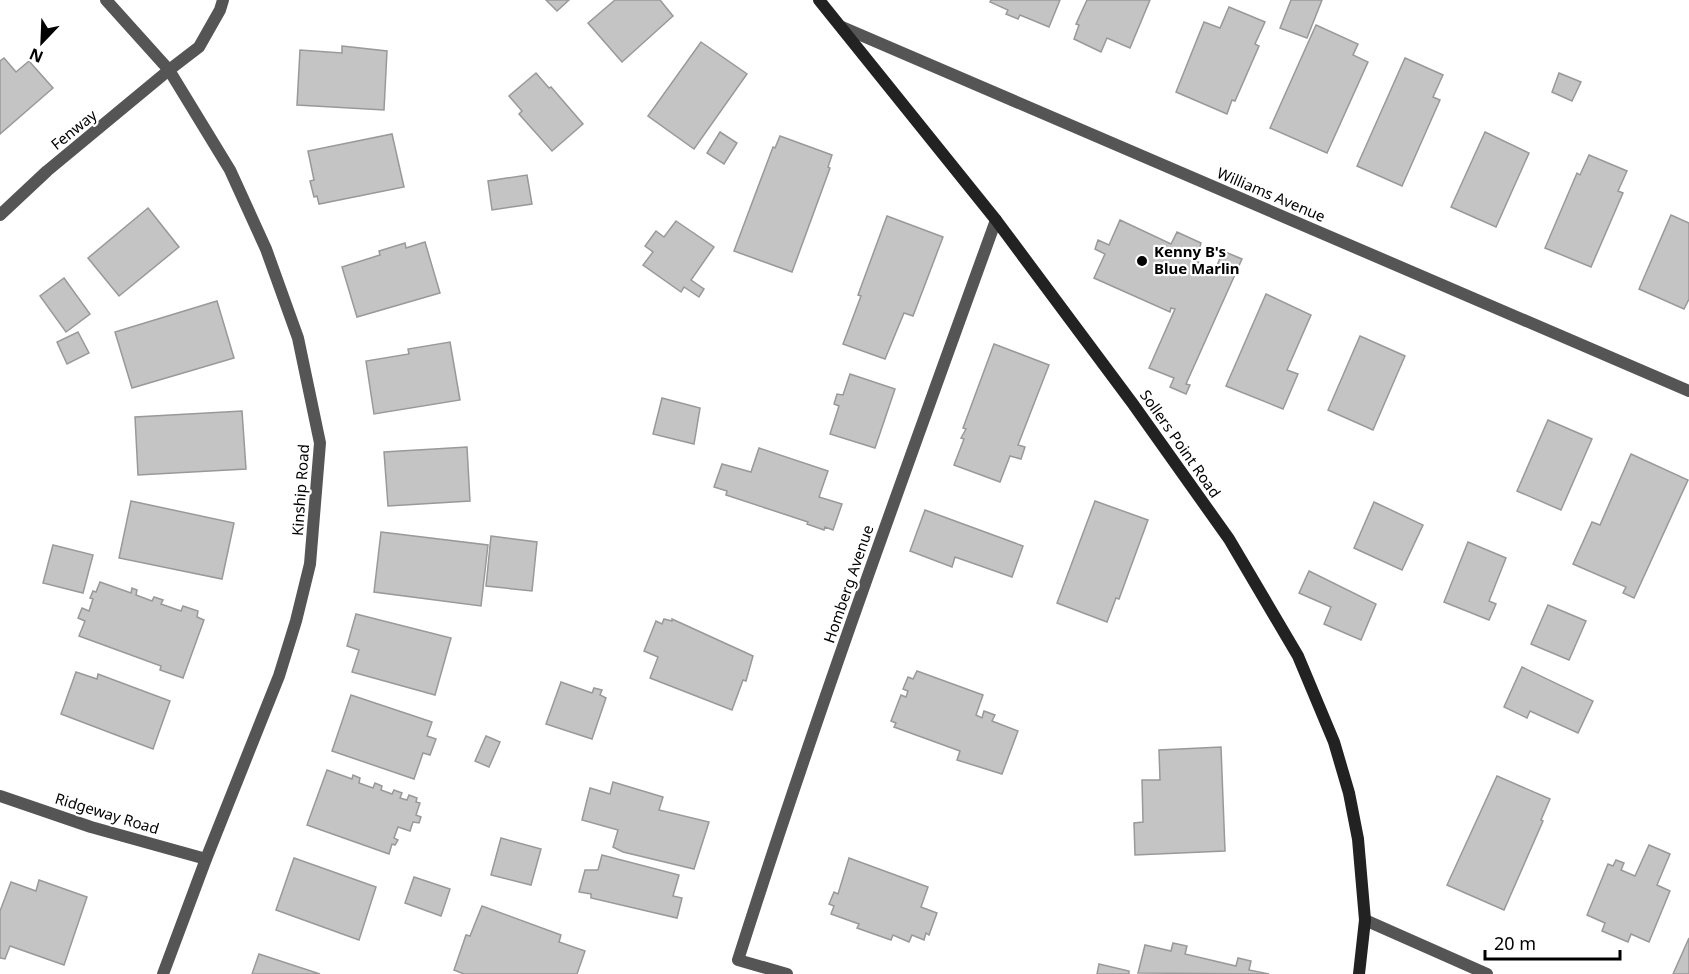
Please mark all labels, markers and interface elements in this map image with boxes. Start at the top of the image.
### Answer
north arrow [12,12,72,72]
text: N [26,43,46,68]
street label: Fenway [46,104,101,154]
street label: Williams Avenue [1214,162,1329,226]
place label: Kenny B's Blue Marlin [1154,241,1240,278]
marker: Kenny B's Blue Marlin [1135,254,1149,268]
street label: Sollers Point Road [1136,385,1226,501]
street label: Kinship Road [287,443,313,536]
street label: Homberg Avenue [818,522,878,645]
street label: Ridgeway Road [53,788,162,838]
scale bar [1485,923,1620,961]
text: 20 m [1494,931,1536,955]

